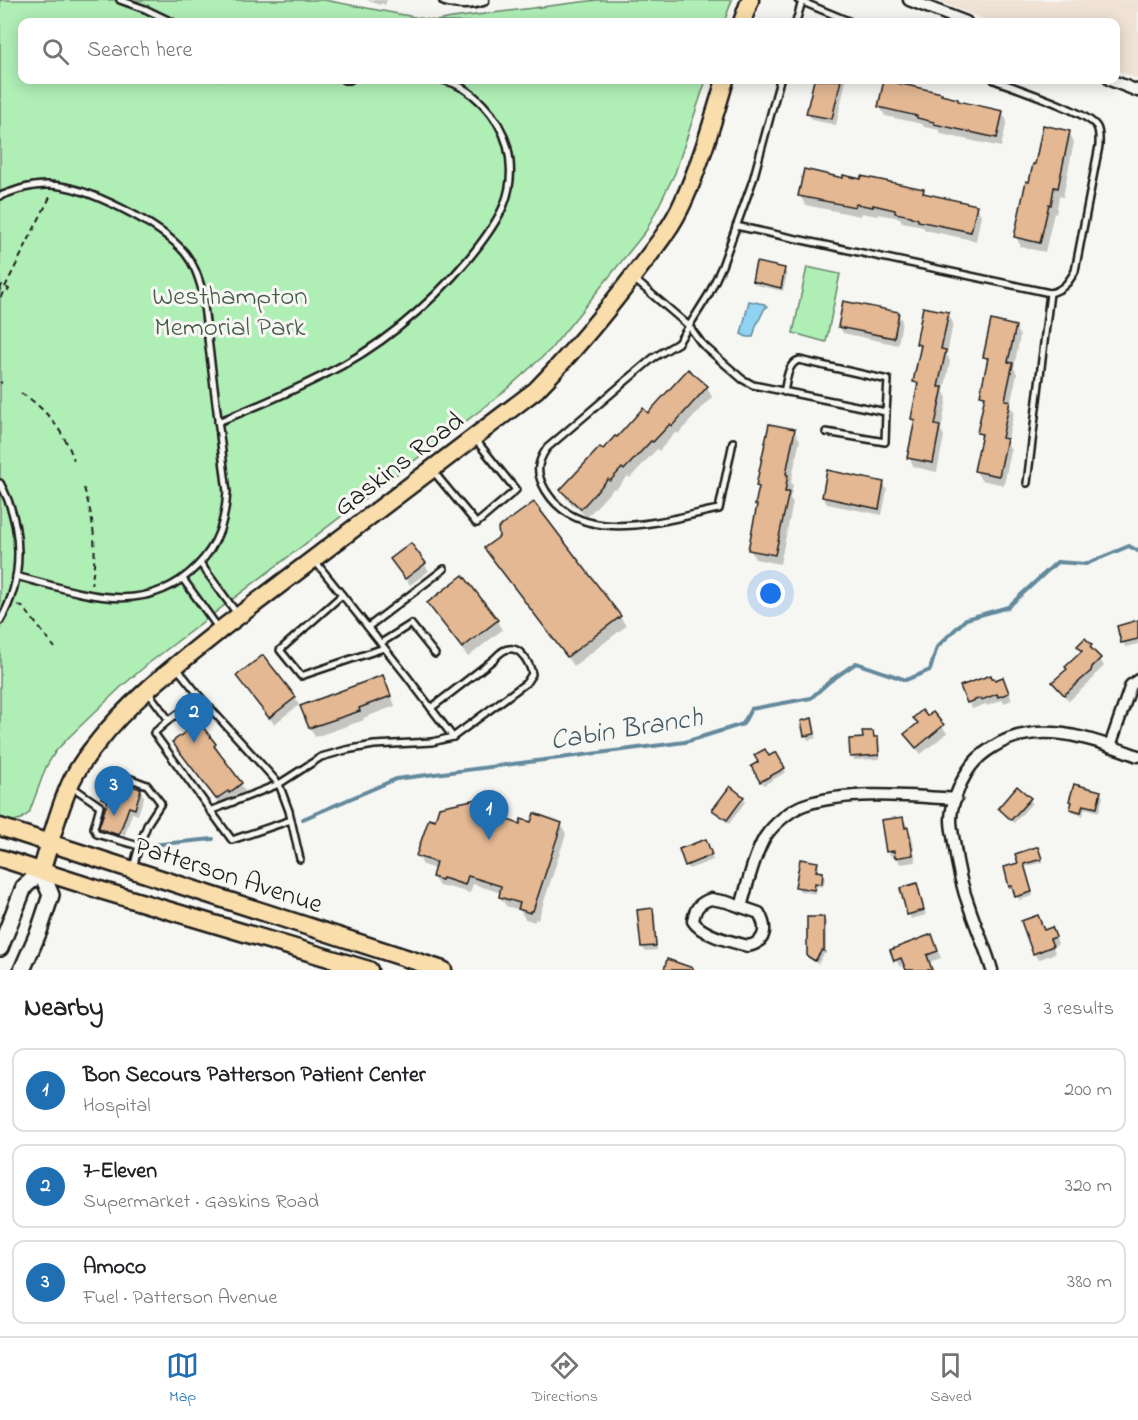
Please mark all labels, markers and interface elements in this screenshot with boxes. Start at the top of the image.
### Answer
search box [18,18,1120,84]
icon: search [39,35,72,68]
text: Search here [87,35,192,67]
park label: Westhampton Memorial Park [152,278,308,348]
street label: Gaskins Road [326,403,473,527]
your location [756,579,785,608]
pin: 2 [174,694,214,743]
water label: Cabin Branch [548,698,706,763]
pin: 3 [94,766,134,816]
pin: 1 [470,790,508,840]
street label: Patterson Avenue [129,828,328,925]
text: Nearby [24,990,103,1028]
text: 3 results [1044,995,1114,1024]
text: Bon Secours Patterson Patient Center [83,1060,426,1092]
text: 1 [42,1076,49,1105]
text: 200 m [1064,1076,1112,1105]
text: Hospital [83,1092,151,1121]
text: 7-Eleven [83,1156,157,1188]
text: 2 [41,1172,50,1201]
text: 320 m [1065,1172,1112,1201]
text: Supermarket · Gaskins Road [83,1188,319,1217]
text: Amoco [83,1252,146,1284]
text: 3 [41,1268,50,1297]
text: 380 m [1067,1268,1112,1297]
text: Fuel · Patterson Avenue [83,1284,278,1313]
tab: Map [166,1349,199,1409]
tab: Directions [531,1349,598,1409]
tab: Saved [930,1349,972,1409]

